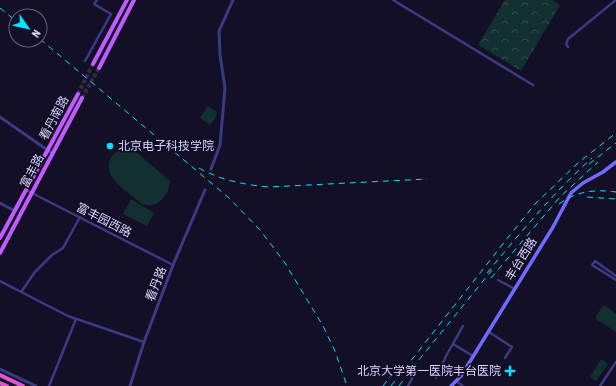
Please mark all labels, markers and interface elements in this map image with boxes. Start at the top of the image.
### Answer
north arrow [8,8,48,48]
text: N [29,28,43,40]
street label: 看丹南路 [37,94,71,142]
place label: 北京电子科技学院 [118,139,214,153]
marker: 北京电子科技学院 [105,141,115,151]
street label: 富丰路 [17,152,47,190]
street label: 富丰园西路 [74,200,134,240]
street label: 丰台西路 [502,235,540,283]
street label: 看丹路 [143,265,169,303]
place label: 北京大学第一医院丰台医院 [357,364,501,378]
marker: 北京大学第一医院丰台医院 [504,365,516,377]

